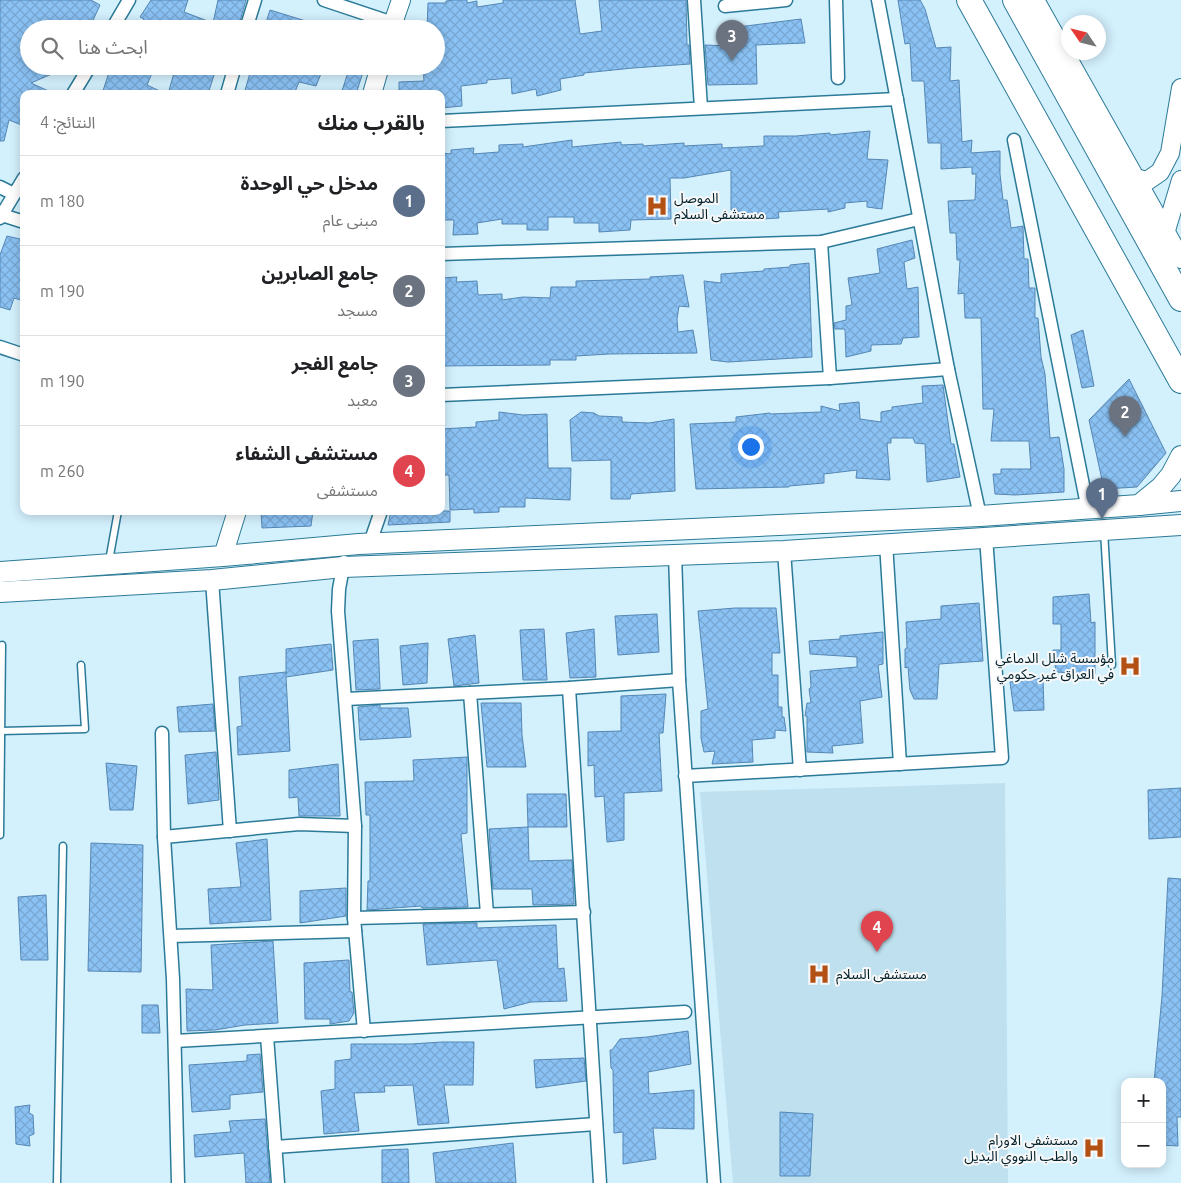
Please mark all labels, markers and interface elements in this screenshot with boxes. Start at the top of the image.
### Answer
north arrow [1061,15,1106,60]
search box [20,20,445,75]
pin: 3 [716,20,748,61]
icon: search [38,34,66,62]
text: ابحث هنا [78,36,148,58]
text: بالقرب منك [318,110,425,134]
text: النتائج: 4 [40,113,95,131]
text: مدخل حي الوحدة [240,172,378,194]
place label: الموصل مستشفى السلام [674,190,765,225]
text: 180 m [40,192,85,210]
text: 1 [404,192,414,210]
hospital icon: الموصل مستشفى السلام [644,193,670,219]
text: مبنى عام [323,211,378,229]
text: جامع الصابرين [262,262,378,284]
text: 190 m [40,282,85,300]
text: 2 [404,282,414,300]
text: مسجد [337,301,378,319]
text: جامع الفجر [292,352,378,374]
text: 190 m [40,372,85,390]
text: 3 [404,372,414,390]
text: معبد [347,391,378,409]
pin: 2 [1109,396,1141,437]
your location [738,434,764,460]
text: مستشفى الشفاء [235,442,378,464]
text: 260 m [40,462,85,480]
text: 4 [404,462,414,480]
pin: 1 [1086,478,1118,519]
text: مستشفى [317,481,378,499]
place label: مؤسسة شلل الدماغي في العراق غير حكومي [995,650,1114,685]
hospital icon: مؤسسة شلل الدماغي في العراق غير حكومي [1117,653,1143,679]
pin: 4 [861,911,893,952]
hospital icon: مستشفى السلام [806,961,832,987]
place label: مستشفى السلام [836,966,927,985]
map controls [1121,1078,1166,1168]
button: + [1121,1078,1166,1123]
button: − [1121,1123,1166,1168]
place label: مستشفى الاورام والطب النووي البديل [964,1132,1078,1167]
hospital icon: مستشفى الاورام والطب النووي البديل [1081,1135,1107,1161]

